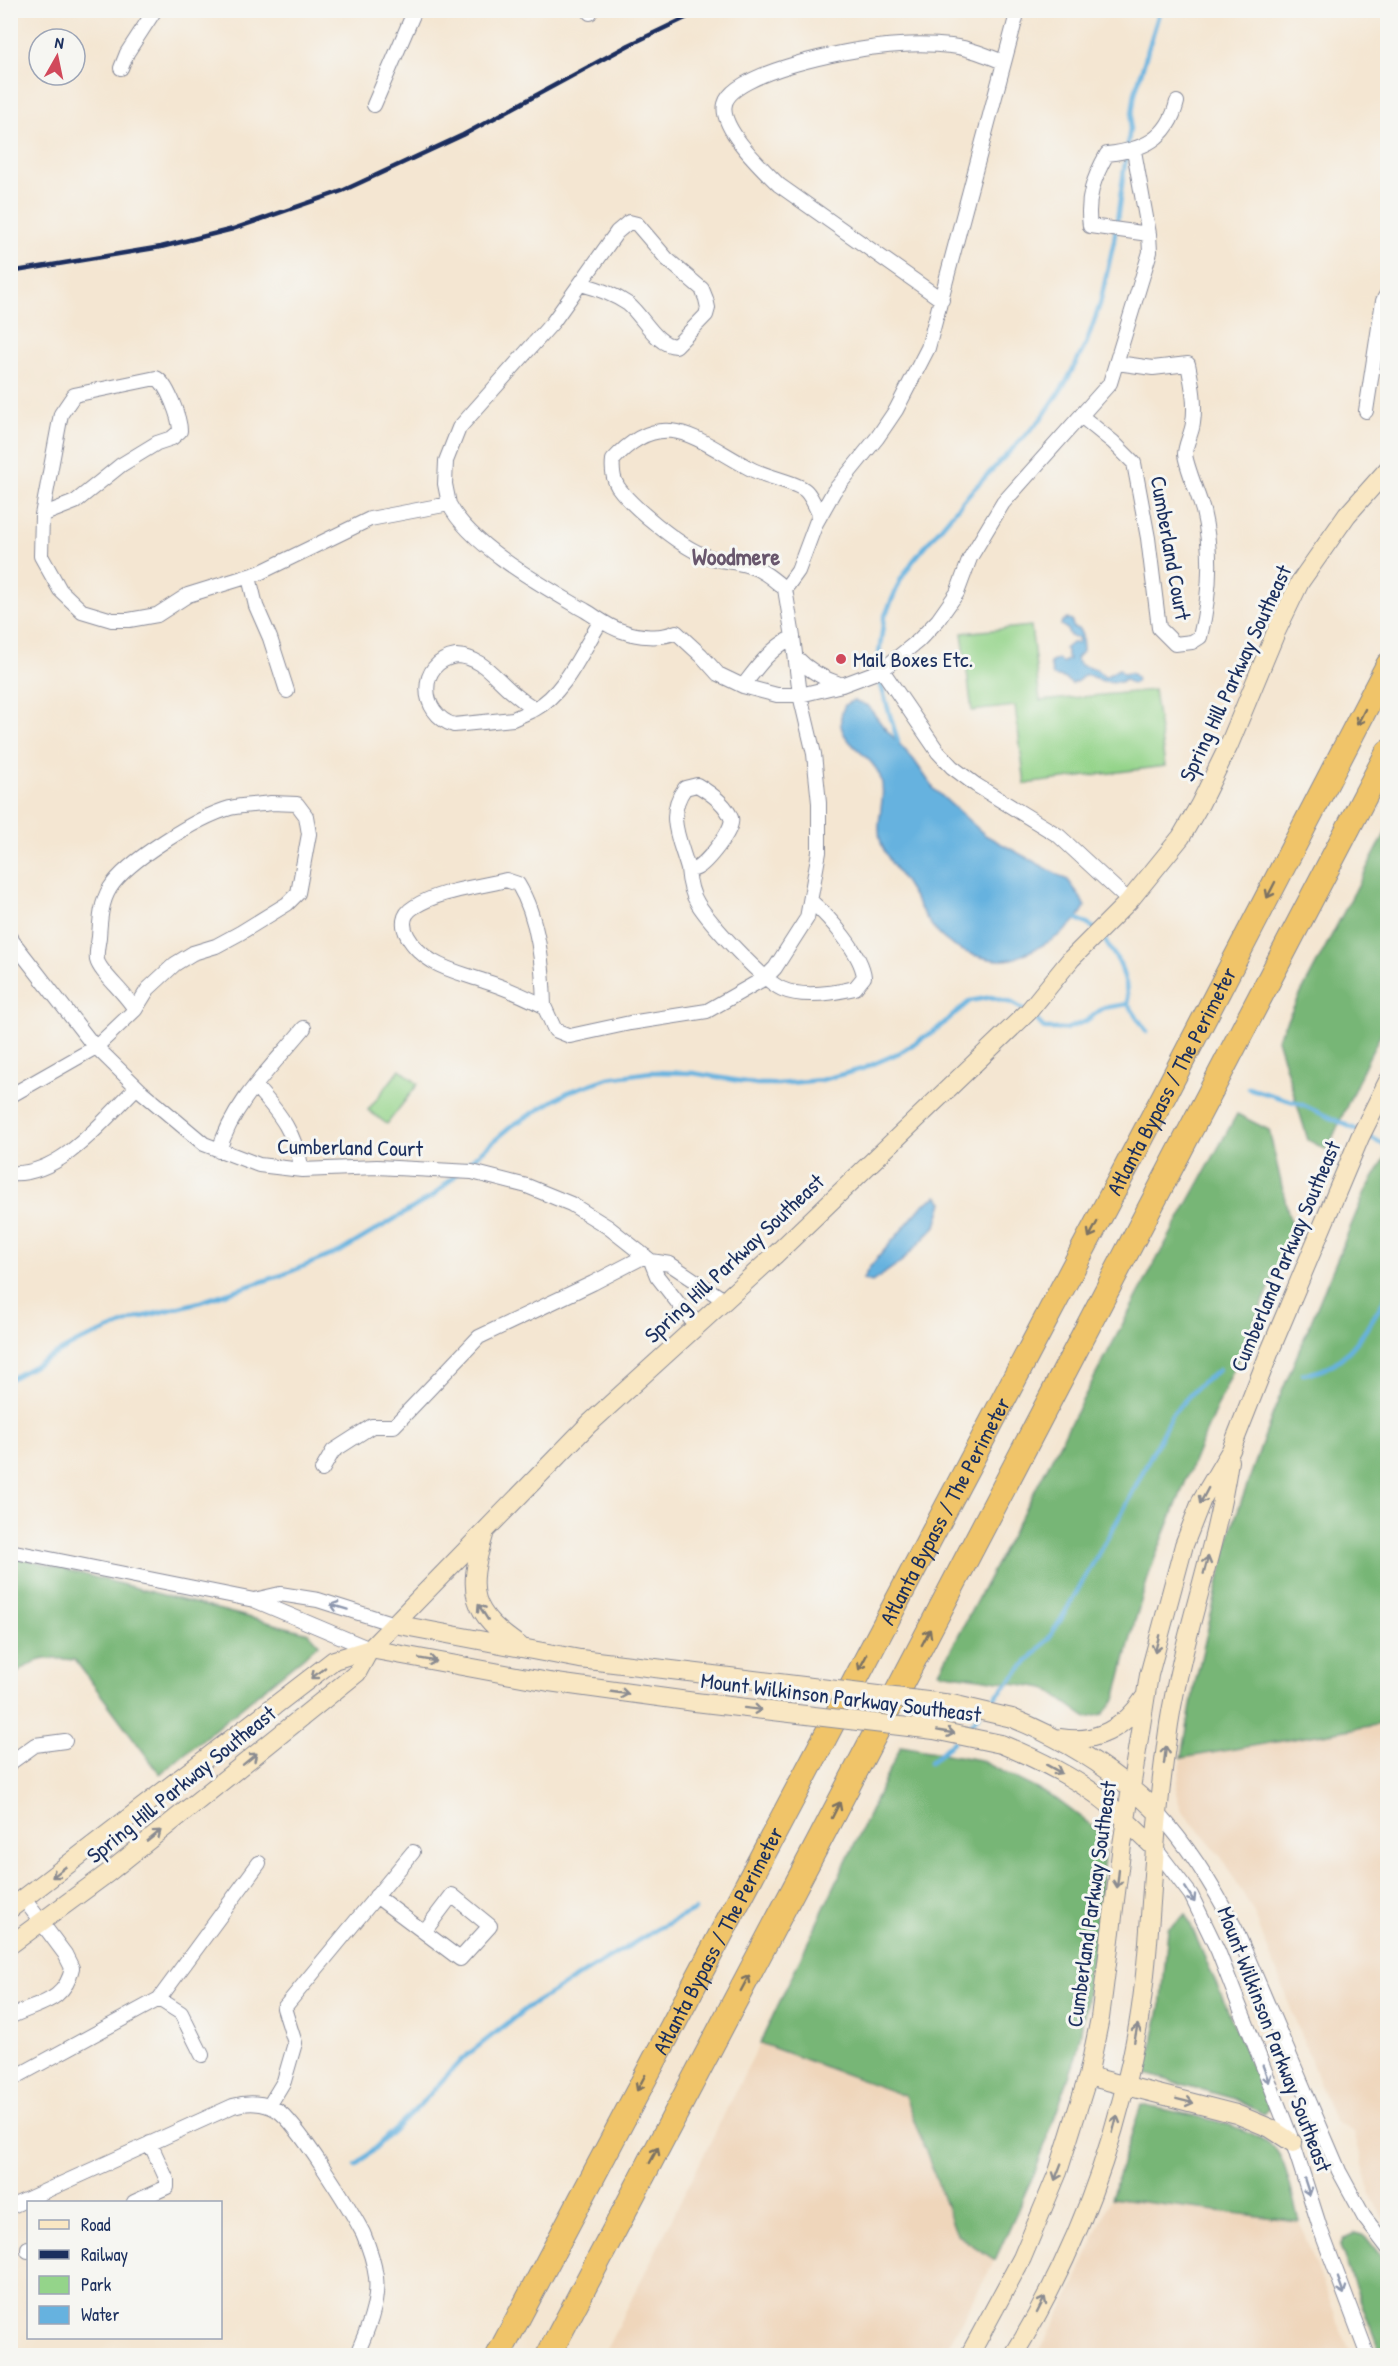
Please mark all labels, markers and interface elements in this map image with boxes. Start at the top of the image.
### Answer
north arrow [27,27,87,87]
text: N [53,31,66,54]
street label: Cumberland Court [1144,474,1199,623]
district label: Woodmere [692,540,781,572]
street label: Spring Hill Parkway Southeast [1172,560,1299,786]
place label: Mail Boxes Etc. [853,644,973,674]
marker: Mail Boxes Etc. [834,652,848,666]
one-way arrow [1354,708,1366,726]
one-way arrow [1265,881,1276,899]
street label: Atlanta Bypass / The Perimeter [1099,961,1244,1200]
street label: Cumberland Court [277,1131,424,1163]
street label: Cumberland Parkway Southeast [1223,1136,1347,1376]
street label: Spring Hill Parkway Southeast [638,1166,831,1349]
one-way arrow [1086,1221,1098,1239]
street label: Atlanta Bypass / The Perimeter [872,1391,1017,1630]
one-way arrow [1198,1487,1210,1504]
one-way arrow [1200,1556,1212,1575]
one-way arrow [330,1600,349,1611]
one-way arrow [477,1604,490,1621]
one-way arrow [920,1629,932,1646]
one-way arrow [1150,1634,1162,1653]
one-way arrow [857,1653,869,1670]
one-way arrow [417,1655,437,1666]
street label: Mount Wilkinson Parkway Southeast [699,1665,983,1729]
one-way arrow [310,1667,326,1680]
one-way arrow [609,1687,629,1698]
street label: Spring Hill Parkway Southeast [80,1698,282,1870]
one-way arrow [742,1704,762,1715]
one-way arrow [936,1726,956,1737]
one-way arrow [1160,1746,1171,1766]
one-way arrow [242,1752,258,1765]
one-way arrow [1045,1764,1063,1775]
street label: Cumberland Parkway Southeast [1059,1779,1123,2029]
one-way arrow [830,1801,842,1819]
street label: Atlanta Bypass / The Perimeter [645,1821,790,2060]
one-way arrow [145,1830,161,1843]
one-way arrow [52,1865,68,1878]
one-way arrow [1112,1868,1123,1888]
one-way arrow [1184,1886,1196,1903]
street label: Mount Wilkinson Parkway Southeast [1210,1902,1340,2176]
one-way arrow [740,1974,751,1992]
one-way arrow [1131,2023,1142,2043]
one-way arrow [1261,2064,1272,2083]
one-way arrow [635,2074,646,2092]
one-way arrow [1175,2095,1194,2107]
one-way arrow [1109,2115,1121,2134]
one-way arrow [649,2147,660,2165]
one-way arrow [1052,2162,1063,2180]
one-way arrow [1302,2177,1313,2196]
legend [27,2201,222,2339]
text: Road [81,2212,111,2237]
text: Railway [81,2242,128,2267]
text: Park [81,2272,112,2297]
one-way arrow [1337,2276,1348,2295]
one-way arrow [1036,2296,1048,2314]
text: Water [81,2302,119,2327]

